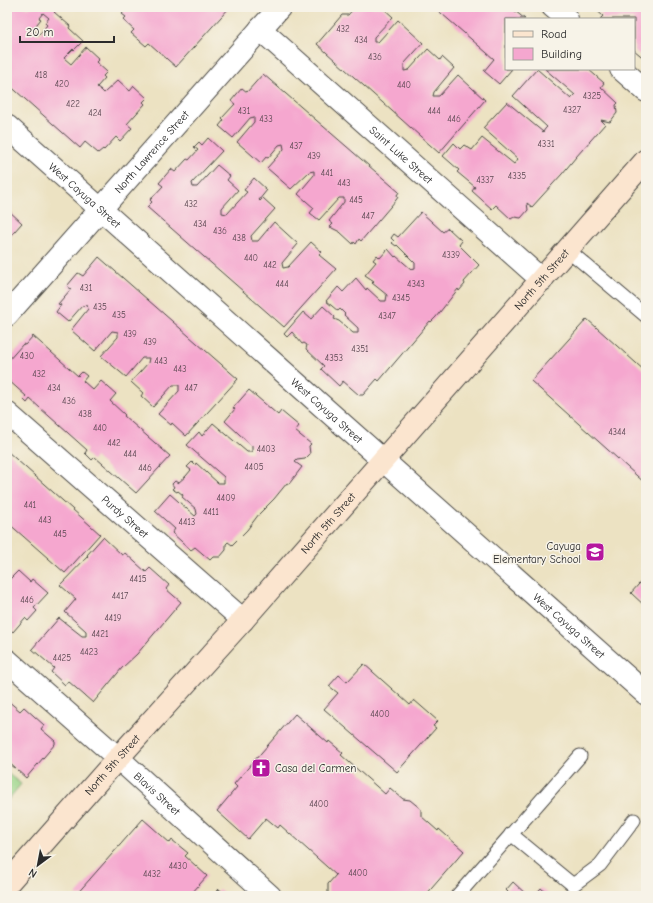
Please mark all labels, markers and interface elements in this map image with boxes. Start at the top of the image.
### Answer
scale bar [20,18,114,44]
legend [505,18,635,70]
house number: 432 [336,24,350,34]
text: 20 m [26,25,54,39]
text: Road [541,27,567,41]
house number: 434 [354,35,368,45]
text: Building [541,47,582,61]
house number: 436 [368,52,382,62]
house number: 418 [35,70,48,80]
house number: 420 [55,79,69,89]
house number: 440 [397,80,411,90]
house number: 4325 [583,91,601,101]
house number: 422 [66,99,80,109]
house number: 4327 [563,105,582,115]
house number: 431 [238,106,251,116]
house number: 444 [427,106,441,116]
house number: 424 [88,108,102,118]
street label: North Lawrence Street [112,108,192,196]
house number: 433 [259,114,273,124]
house number: 446 [447,114,461,124]
street label: Saint Luke Street [367,124,436,187]
house number: 4331 [537,139,555,149]
house number: 437 [289,141,303,151]
house number: 439 [307,151,321,161]
street label: West Cayuga Street [46,160,124,231]
house number: 441 [321,168,334,178]
house number: 4335 [508,171,526,181]
house number: 4337 [476,175,495,185]
house number: 443 [337,178,351,188]
house number: 445 [349,195,363,205]
house number: 432 [184,199,198,209]
house number: 447 [362,211,375,221]
house number: 434 [193,219,207,229]
house number: 436 [213,226,227,236]
house number: 438 [232,233,246,243]
street label: North 5th Street [512,246,572,313]
house number: 4339 [442,250,460,260]
house number: 440 [244,253,258,263]
house number: 442 [263,260,277,270]
house number: 444 [275,279,289,289]
house number: 4343 [407,279,425,289]
house number: 431 [80,283,93,293]
house number: 4345 [392,293,410,303]
house number: 435 [93,302,107,312]
house number: 435 [112,310,126,320]
house number: 4347 [378,311,397,321]
house number: 439 [123,329,137,339]
house number: 439 [143,337,157,347]
house number: 4351 [351,344,369,354]
house number: 430 [20,351,34,361]
house number: 4353 [325,353,343,363]
house number: 443 [154,356,168,366]
house number: 443 [173,364,187,374]
house number: 432 [32,369,46,379]
street label: West Cayuga Street [288,375,366,447]
house number: 434 [47,383,61,393]
house number: 447 [185,383,198,393]
house number: 436 [62,396,76,406]
house number: 438 [78,409,92,419]
house number: 440 [93,423,107,433]
house number: 4344 [608,427,626,437]
house number: 442 [107,438,121,448]
house number: 4403 [257,444,275,454]
house number: 444 [123,449,137,459]
house number: 4405 [244,462,264,472]
house number: 446 [138,463,152,473]
street label: North 5th Street [298,490,359,556]
street label: Purdy Street [99,493,151,541]
house number: 4409 [217,493,236,503]
house number: 441 [24,500,37,510]
house number: 4411 [203,507,219,517]
house number: 443 [38,515,52,525]
house number: 4413 [179,517,195,527]
house number: 445 [53,529,67,539]
place label: Cayuga Elementary School [493,540,581,566]
school or university icon: Cayuga Elementary School [584,541,606,563]
house number: 4415 [129,574,147,584]
house number: 4417 [112,591,129,601]
street label: West Cayuga Street [530,591,608,662]
house number: 446 [20,595,34,605]
house number: 4419 [104,613,122,623]
house number: 4421 [92,629,109,639]
house number: 4423 [80,647,98,657]
house number: 4425 [53,653,71,663]
house number: 4400 [370,709,390,719]
street label: North 5th Street [82,732,143,798]
church icon: Casa del Carmen [250,757,272,779]
place label: Casa del Carmen [275,762,356,775]
street label: Blavis Street [131,770,183,819]
house number: 4400 [309,799,329,809]
north arrow [18,845,58,885]
house number: 4430 [169,861,187,871]
text: N [26,866,39,880]
house number: 4400 [348,868,368,878]
house number: 4432 [143,869,161,879]

